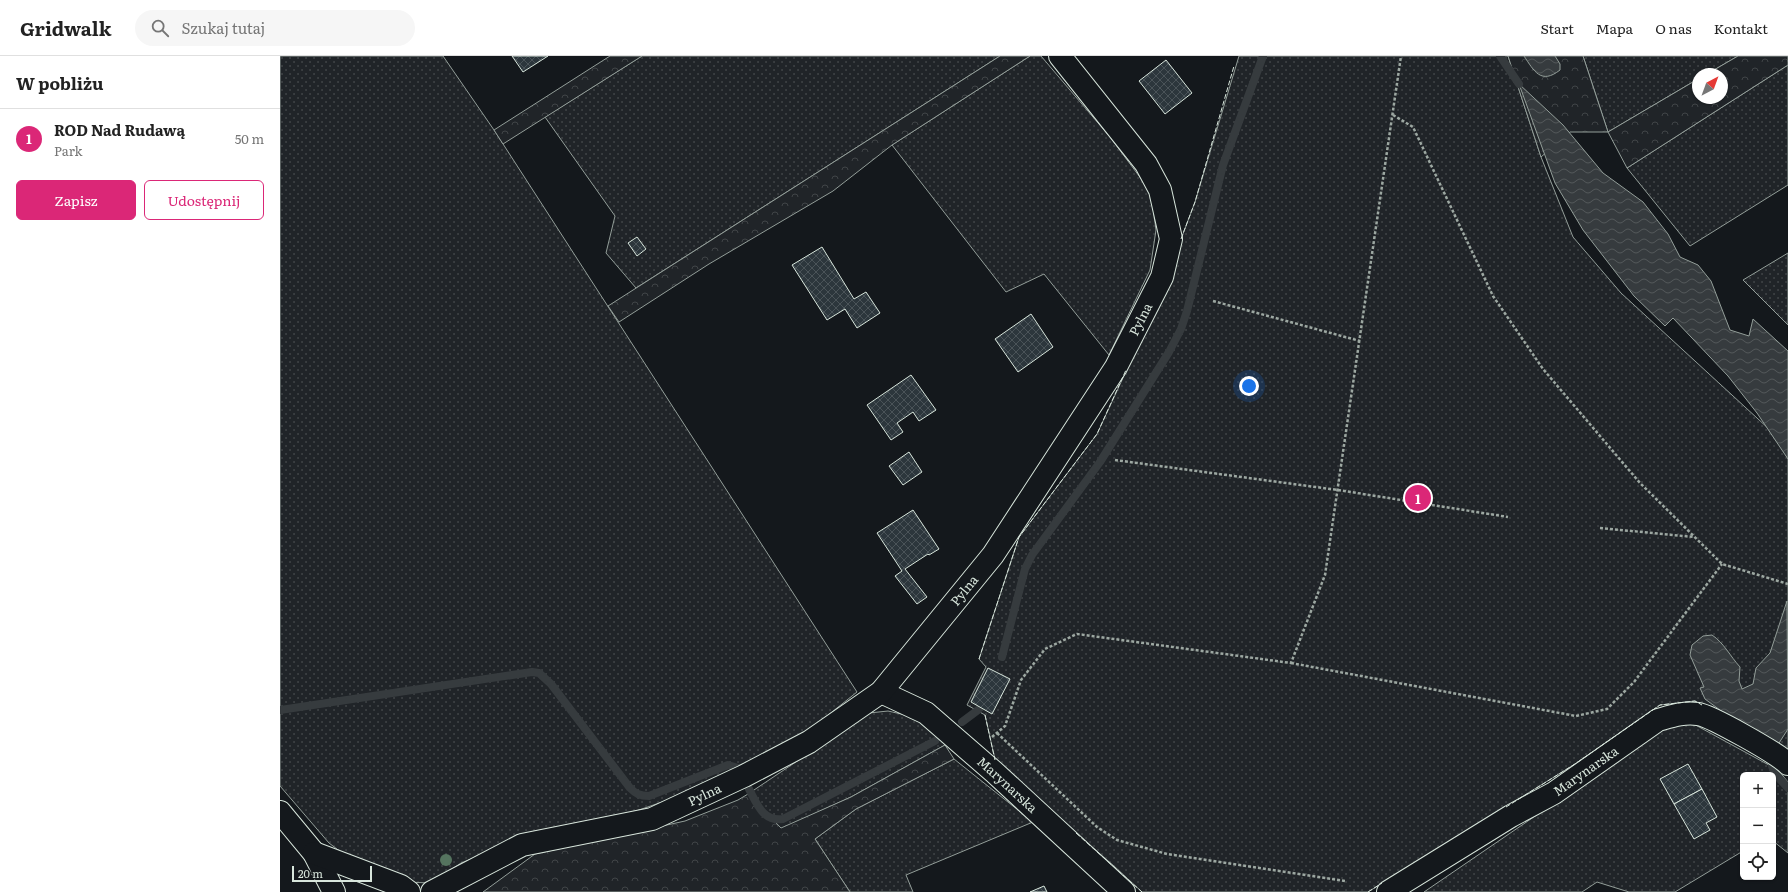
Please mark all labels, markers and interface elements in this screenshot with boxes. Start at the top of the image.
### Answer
search box [135,10,415,46]
text: Gridwalk [20,14,111,42]
text: Szukaj tutaj [181,16,265,39]
icon: search [149,17,171,39]
text: Start [1540,18,1574,38]
text: Mapa [1596,18,1633,38]
text: O nas [1655,18,1692,38]
text: Kontakt [1714,18,1768,38]
north arrow [1692,68,1728,104]
text: W pobliżu [16,70,104,95]
text: ROD Nad Rudawą [54,118,185,141]
text: 1 [26,129,32,148]
text: 50 m [235,129,264,148]
text: Park [54,141,83,160]
button: Zapisz [16,180,136,220]
button: Udostępnij [144,180,264,220]
street label: Pylna [1124,299,1156,339]
your location [1239,376,1259,396]
pin: 1 [1405,483,1431,513]
street label: Pylna [945,571,982,610]
street label: Marynarska [1549,741,1622,800]
street label: Marynarska [973,752,1042,817]
map controls [1740,772,1776,880]
button: + [1740,772,1776,808]
street label: Pylna [684,778,724,810]
button: − [1740,808,1776,844]
button: locate [1740,844,1776,880]
scale bar [292,864,372,883]
text: 20 m [298,865,323,881]

